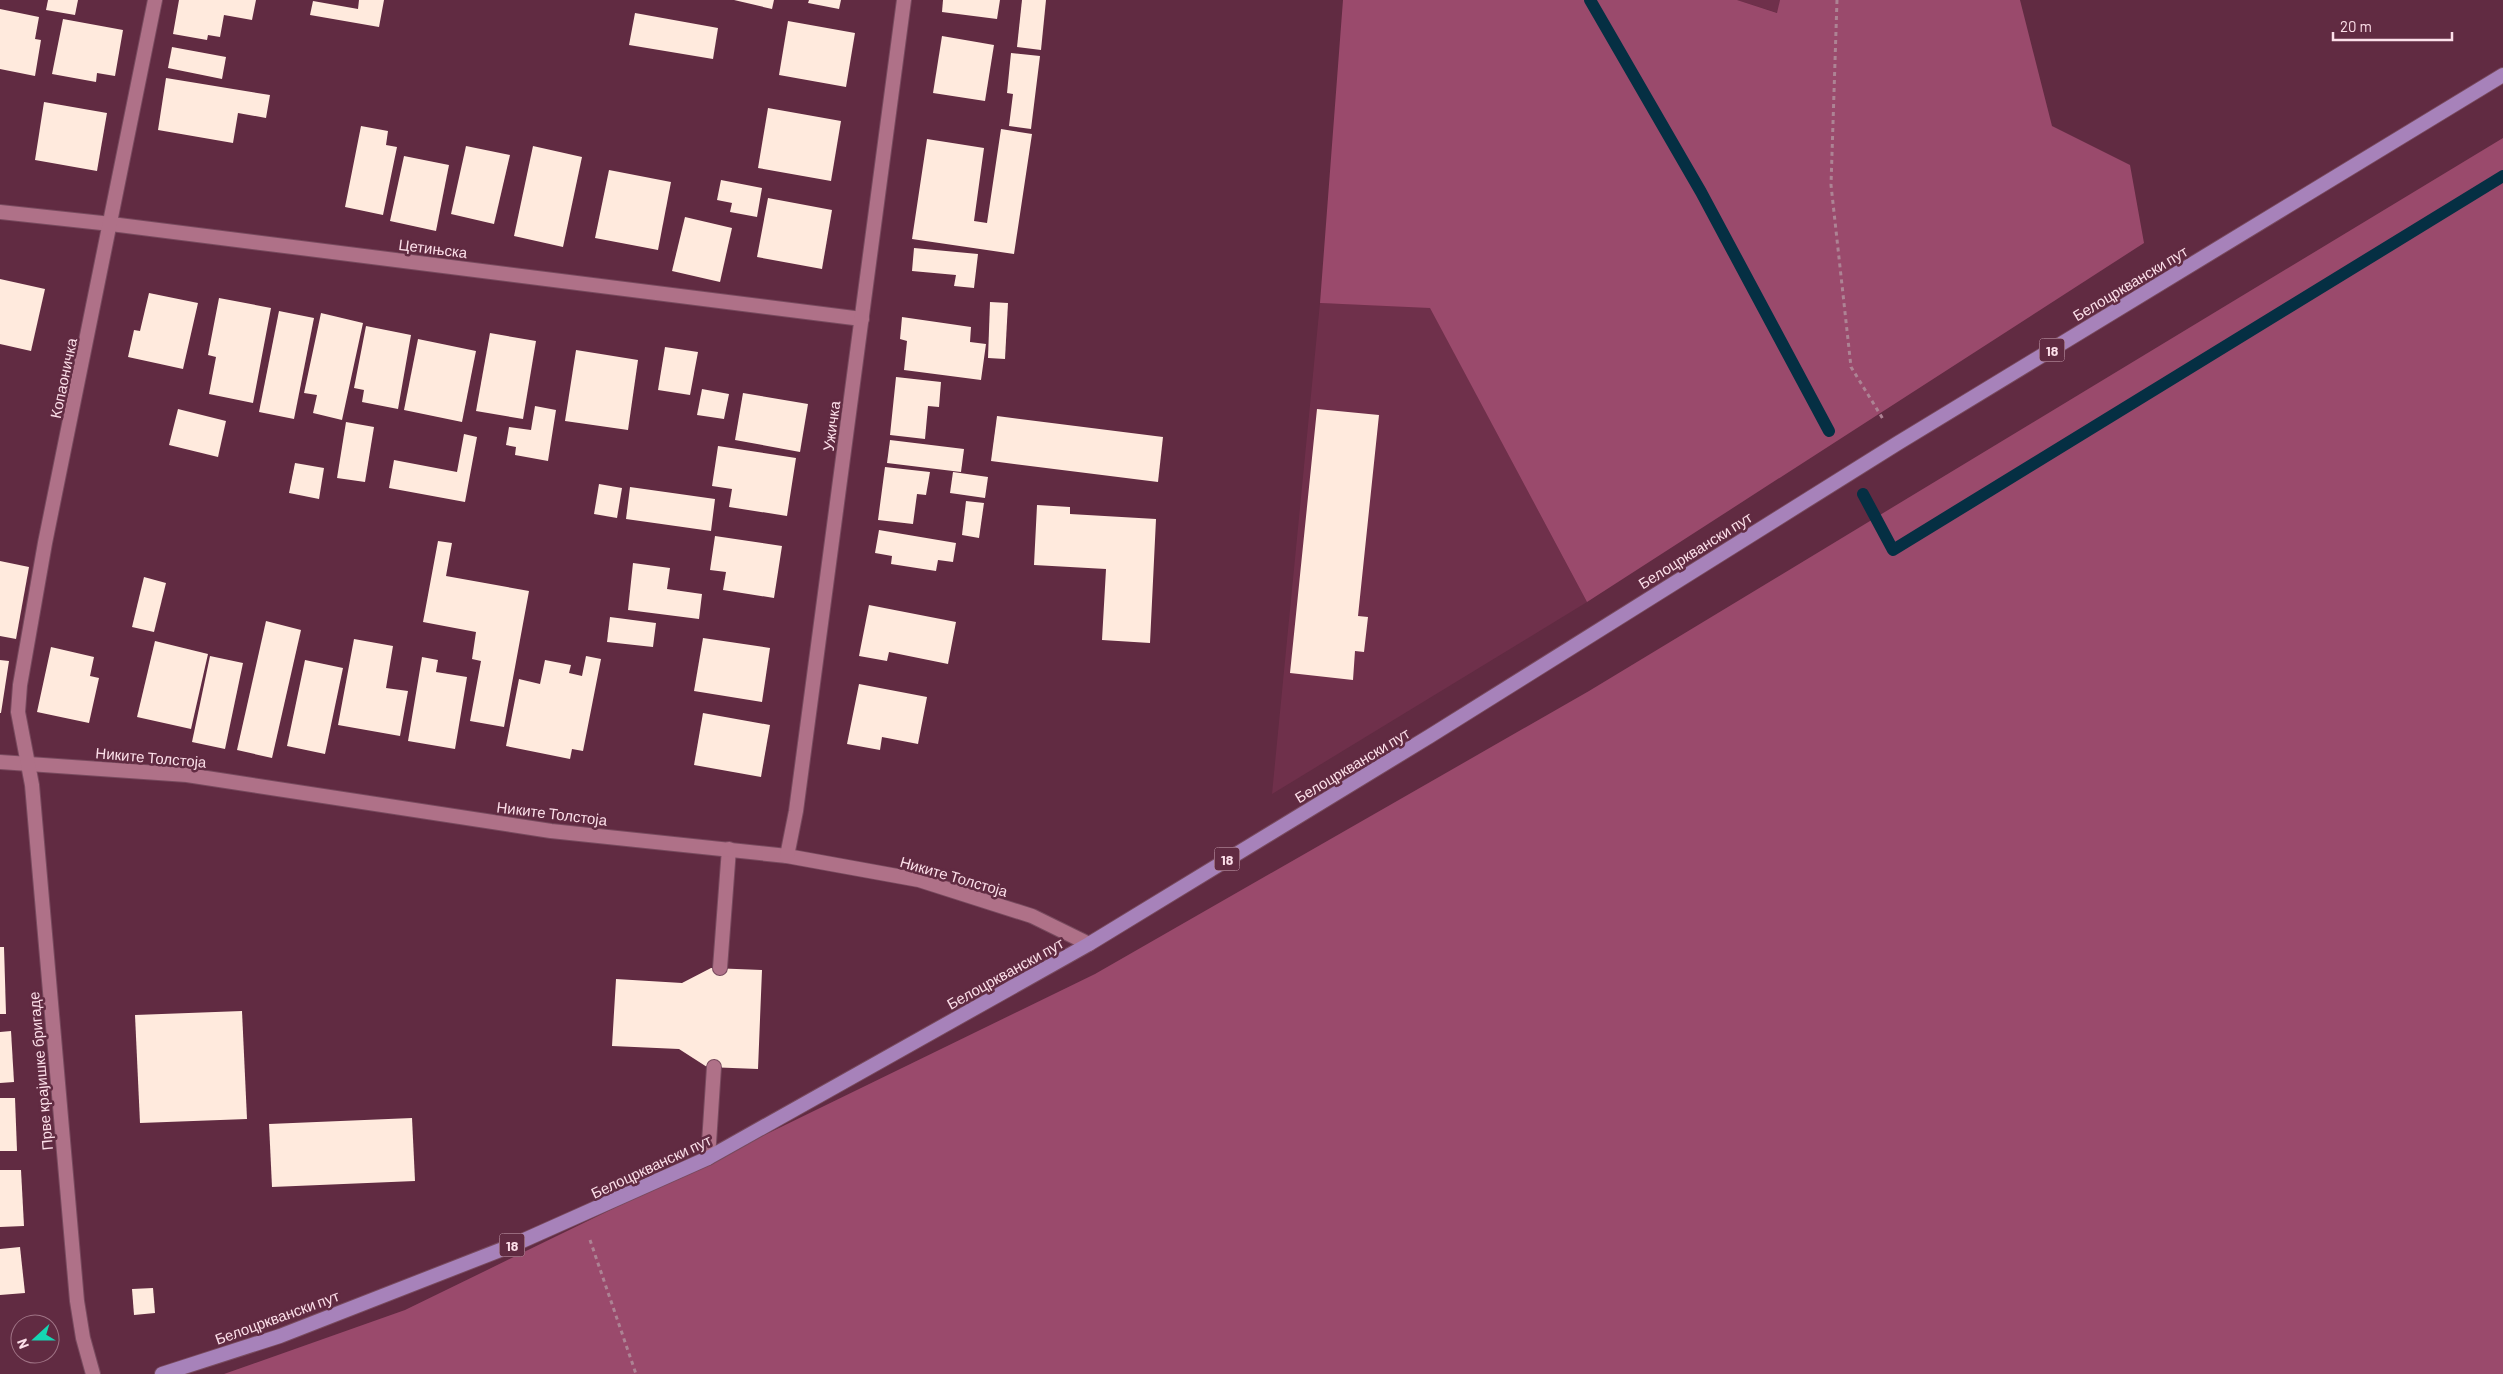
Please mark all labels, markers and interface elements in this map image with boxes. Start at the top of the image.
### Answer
scale bar [2333,10,2452,42]
text: 20 m [2340,17,2372,35]
street label: Цетињска [398,235,469,261]
street label: Белоцрквански пут [2069,242,2191,324]
street label: Копаоничка [46,336,80,420]
road number: 18 [2040,338,2064,362]
street label: Ужичка [819,399,844,452]
street label: Белоцрквански пут [1635,508,1755,592]
street label: Белоцрквански пут [1291,724,1413,806]
street label: Никите Толстоја [95,743,208,771]
street label: Никите Толстоја [496,797,609,829]
road number: 18 [1214,848,1240,871]
street label: Никите Толстоја [898,852,1011,900]
street label: Белоцрквански пут [943,933,1067,1013]
street label: Прве крајишке бригаде [24,991,56,1151]
street label: Белоцрквански пут [588,1130,714,1202]
road number: 18 [500,1234,524,1256]
street label: Белоцрквански пут [212,1286,342,1348]
north arrow [10,1314,60,1364]
text: N [13,1336,32,1351]

